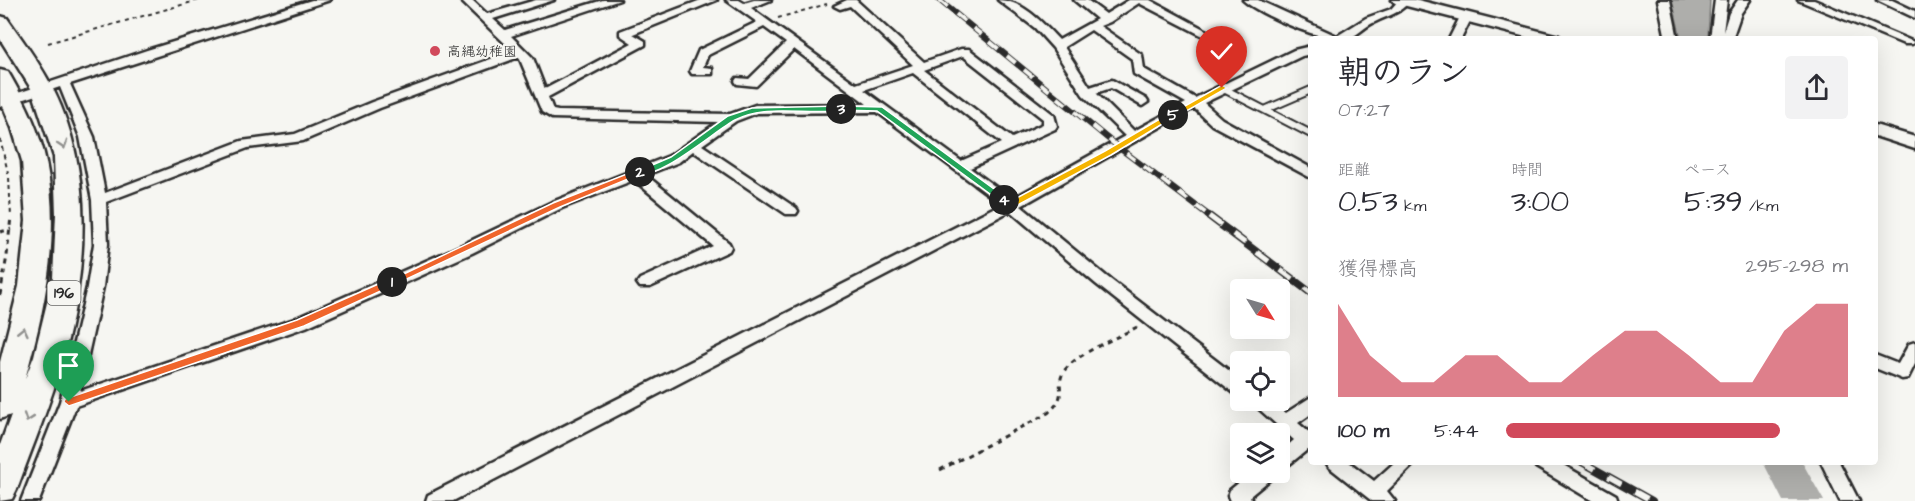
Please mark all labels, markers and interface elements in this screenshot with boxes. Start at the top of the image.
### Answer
pin [1196,26,1247,88]
icon: check [1205,35,1238,68]
place label: 高縄幼稚園 [447,42,517,62]
marker: 高縄幼稚園 [428,44,442,58]
text: 朝のラン [1338,50,1470,96]
button: share [1785,56,1848,119]
pin: 3 [826,94,856,124]
text: 07:27 [1338,96,1390,124]
text: 3 [837,98,845,120]
pin: 5 [1158,100,1188,130]
text: 5 [1167,104,1179,126]
one-way arrow [55,139,68,150]
pin: 2 [625,157,655,187]
text: 距離 [1338,159,1370,181]
text: 時間 [1511,159,1543,181]
text: ペース [1684,159,1731,181]
text: 2 [635,161,645,183]
text: 0.53 [1338,181,1398,223]
text: 3:00 [1511,181,1569,223]
text: 5:39 [1684,181,1743,223]
pin: 4 [989,185,1019,215]
text: 4 [999,189,1009,211]
text: km [1398,195,1426,217]
text: /km [1743,195,1779,217]
text: 295–298 m [1745,252,1848,280]
text: 獲得標高 [1338,255,1418,283]
pin: 1 [377,267,407,297]
text: 1 [391,271,393,293]
north arrow [1230,279,1290,339]
map controls [1230,279,1290,483]
road number: 196 [48,281,80,305]
one-way arrow [16,326,29,336]
pin [43,340,94,402]
icon: arrive [52,349,85,382]
button: locate [1230,351,1290,411]
one-way arrow [22,412,35,423]
text: 100 m [1338,417,1389,445]
text: 5:44 [1434,417,1479,445]
button: layers [1230,423,1290,483]

